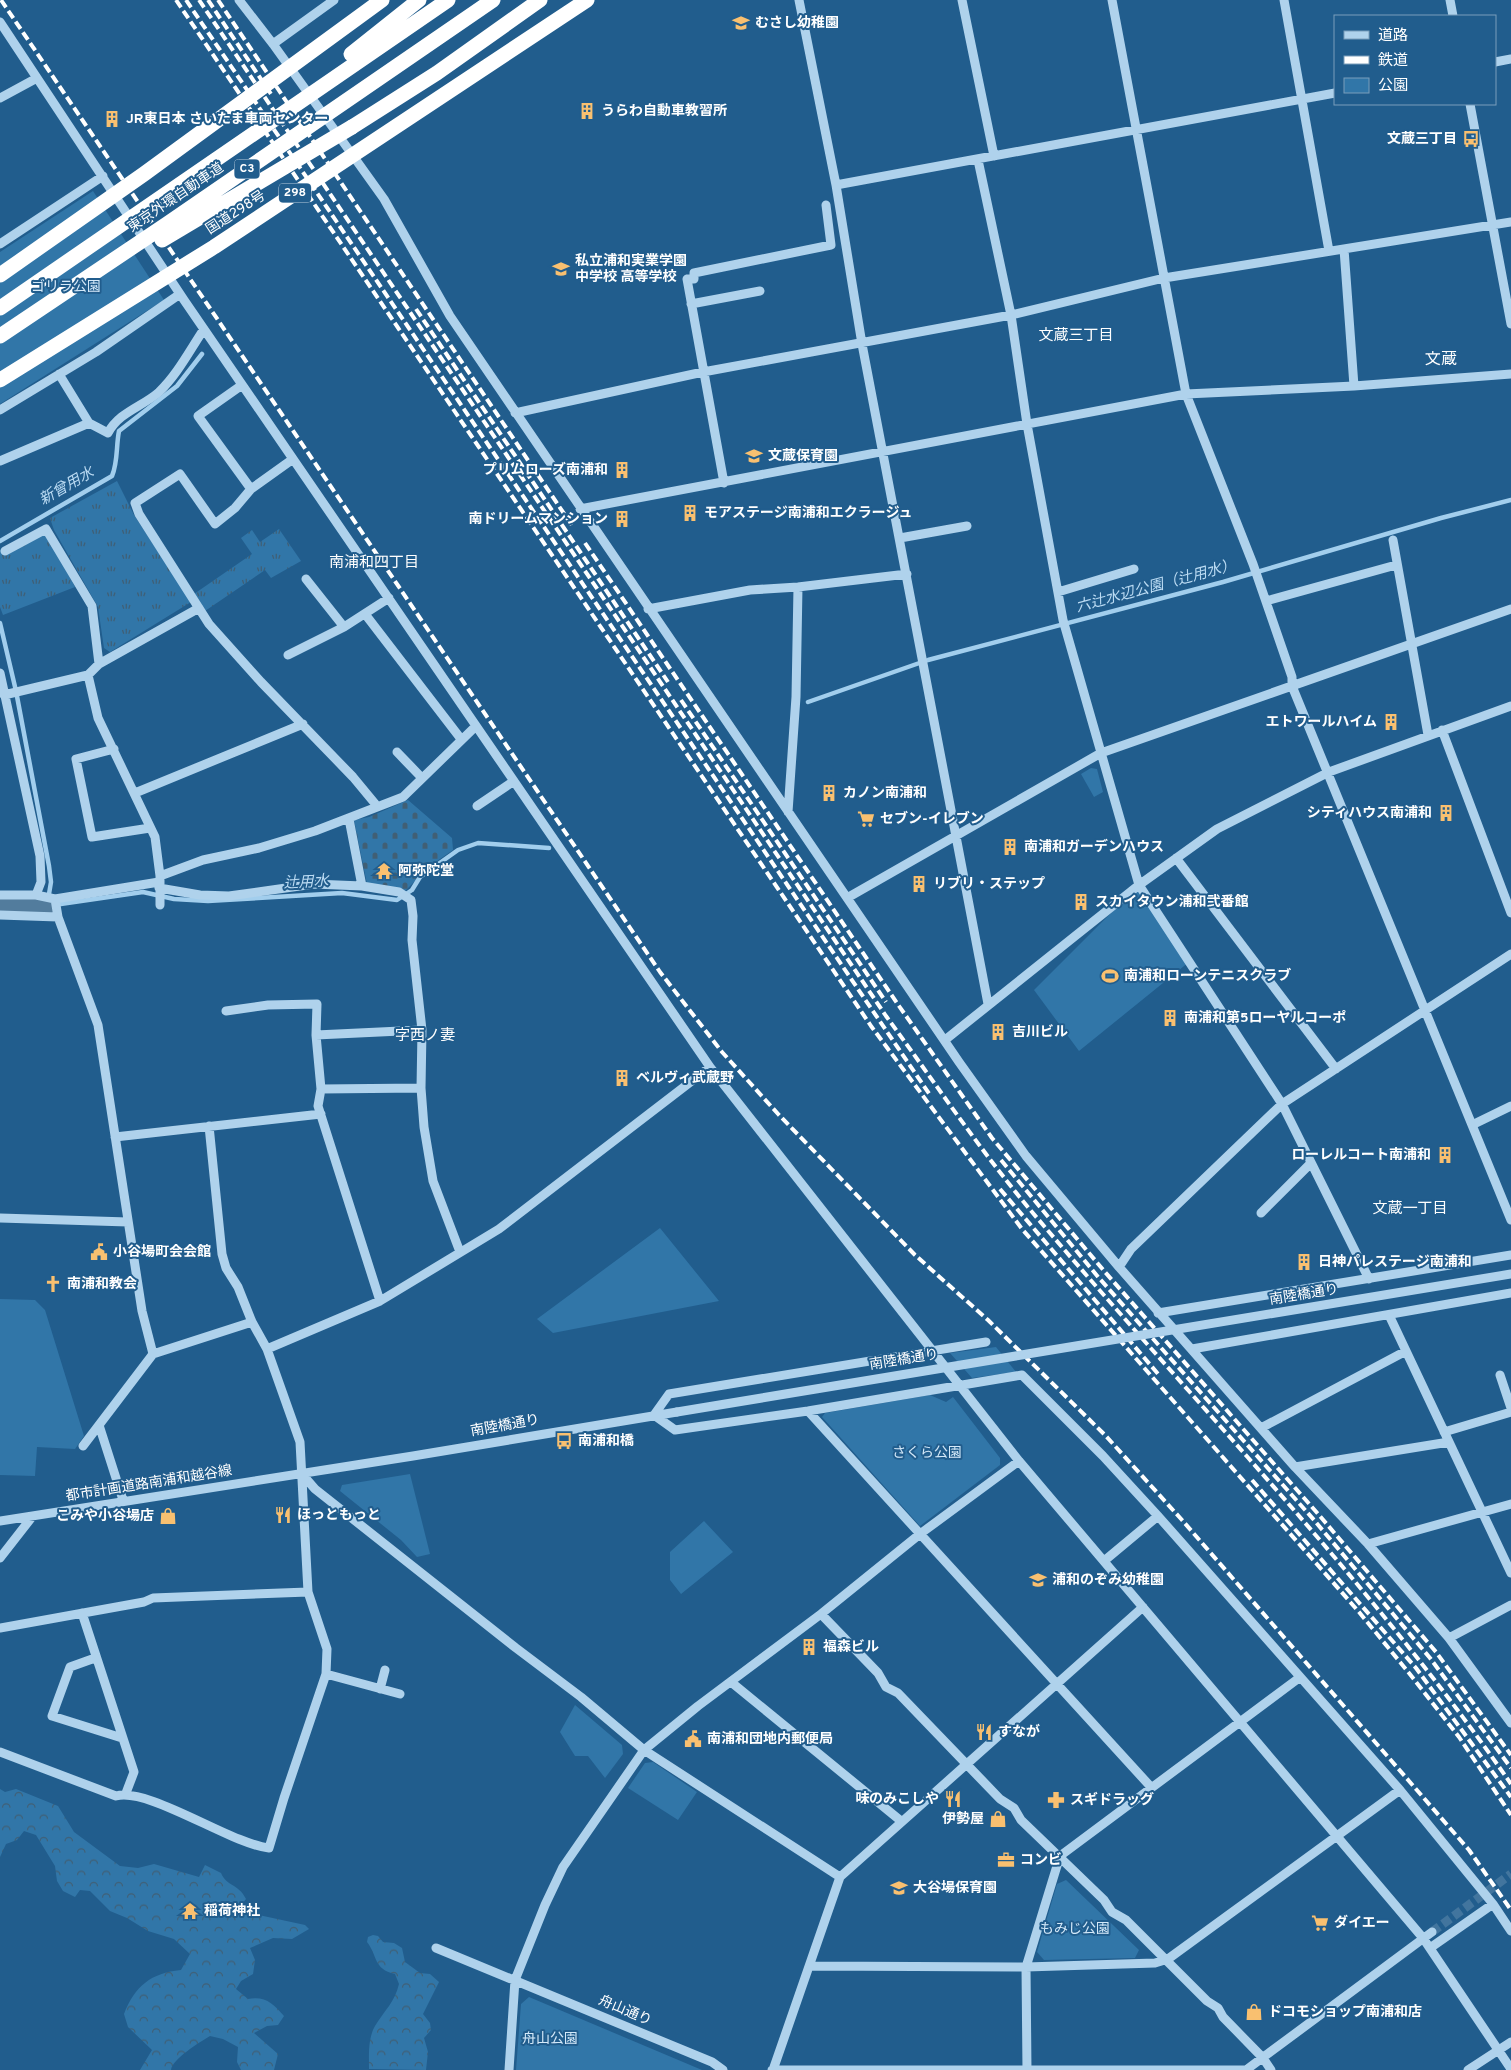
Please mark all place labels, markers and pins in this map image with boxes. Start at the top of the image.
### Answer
school or university icon: むさし幼稚園 [731,13,751,33]
place label: むさし幼稚園 [755,14,839,32]
building icon: うらわ自動車教習所 [577,101,597,121]
place label: うらわ自動車教習所 [601,103,727,120]
building icon: JR東日本 さいたま車両センター [102,109,122,129]
place label: JR東日本 さいたま車両センター [126,111,329,128]
bus stop icon: 文蔵三丁目 [1461,129,1481,149]
place label: 文蔵三丁目 [1387,131,1457,148]
place label: 私立浦和実業学園 中学校 高等学校 [575,252,687,286]
school or university icon: 私立浦和実業学園 中学校 高等学校 [551,259,571,279]
school or university icon: 文蔵保育園 [744,446,764,466]
place label: 文蔵保育園 [768,448,838,465]
building icon: プリムローズ南浦和 [612,460,632,480]
place label: プリムローズ南浦和 [483,461,608,479]
building icon: モアステージ南浦和エクラージュ [680,503,700,523]
place label: モアステージ南浦和エクラージュ [704,504,912,522]
building icon: 南ドリームマンション [612,509,632,529]
place label: 南ドリームマンション [468,511,608,528]
building icon: エトワールハイム [1381,712,1401,732]
place label: エトワールハイム [1266,714,1377,731]
building icon: カノン南浦和 [819,783,839,803]
place label: カノン南浦和 [843,784,927,802]
building icon: シティハウス南浦和 [1436,803,1456,823]
place label: シティハウス南浦和 [1307,804,1432,822]
supermarket icon: セブン-イレブン [856,809,876,829]
place label: セブン-イレブン [880,810,984,828]
building icon: 南浦和ガーデンハウス [1000,837,1020,857]
place label: 南浦和ガーデンハウス [1024,838,1164,856]
temple icon: 阿弥陀堂 [374,861,394,881]
place label: 阿弥陀堂 [398,863,454,880]
building icon: リブリ・ステップ [909,874,929,894]
place label: リブリ・ステップ [933,875,1045,893]
building icon: スカイタウン浦和弐番館 [1071,892,1091,912]
place label: スカイタウン浦和弐番館 [1095,893,1248,911]
sports icon: 南浦和ローンテニスクラブ [1100,966,1120,986]
place label: 南浦和ローンテニスクラブ [1124,967,1291,985]
building icon: 南浦和第5ローヤルコーポ [1160,1008,1180,1028]
place label: 南浦和第5ローヤルコーポ [1184,1009,1346,1027]
building icon: 吉川ビル [988,1022,1008,1042]
place label: 吉川ビル [1012,1024,1068,1041]
building icon: ベルヴィ武蔵野 [612,1068,632,1088]
place label: ベルヴィ武蔵野 [636,1070,734,1087]
building icon: ローレルコート南浦和 [1435,1145,1455,1165]
place label: ローレルコート南浦和 [1291,1146,1431,1164]
public building icon: 小谷場町会会館 [89,1242,109,1262]
place label: 小谷場町会会館 [113,1244,211,1261]
building icon: 日神パレステージ南浦和 [1294,1252,1314,1272]
place label: 日神パレステージ南浦和 [1318,1253,1472,1271]
church icon: 南浦和教会 [43,1274,63,1294]
place label: 南浦和教会 [67,1275,137,1293]
bus stop icon: 南浦和橋 [554,1431,574,1451]
place label: 南浦和橋 [578,1432,634,1450]
restaurant icon: ほっともっと [273,1505,293,1525]
shop icon: こみや小谷場店 [158,1506,178,1526]
place label: ほっともっと [297,1507,381,1524]
place label: こみや小谷場店 [56,1508,154,1525]
school or university icon: 浦和のぞみ幼稚園 [1028,1570,1048,1590]
place label: 浦和のぞみ幼稚園 [1052,1571,1164,1589]
building icon: 福森ビル [799,1637,819,1657]
place label: 福森ビル [823,1639,879,1656]
restaurant icon: すなが [974,1722,994,1742]
place label: すなが [998,1723,1040,1741]
public building icon: 南浦和団地内郵便局 [683,1729,703,1749]
place label: 南浦和団地内郵便局 [707,1730,833,1748]
restaurant icon: 味のみこしや [943,1789,963,1809]
pharmacy icon: スギドラッグ [1046,1790,1066,1810]
place label: 味のみこしや [855,1791,939,1808]
place label: スギドラッグ [1070,1791,1154,1809]
shop icon: 伊勢屋 [988,1809,1008,1829]
place label: 伊勢屋 [942,1811,984,1828]
office icon: コンビ [996,1850,1016,1870]
place label: コンビ [1020,1852,1062,1869]
school or university icon: 大谷場保育園 [889,1878,909,1898]
place label: 大谷場保育園 [913,1880,997,1897]
temple icon: 稲荷神社 [180,1901,200,1921]
place label: 稲荷神社 [204,1902,260,1920]
supermarket icon: ダイエー [1310,1913,1330,1933]
place label: ダイエー [1334,1914,1390,1932]
shop icon: ドコモショップ南浦和店 [1244,2002,1264,2022]
place label: ドコモショップ南浦和店 [1268,2003,1422,2021]

